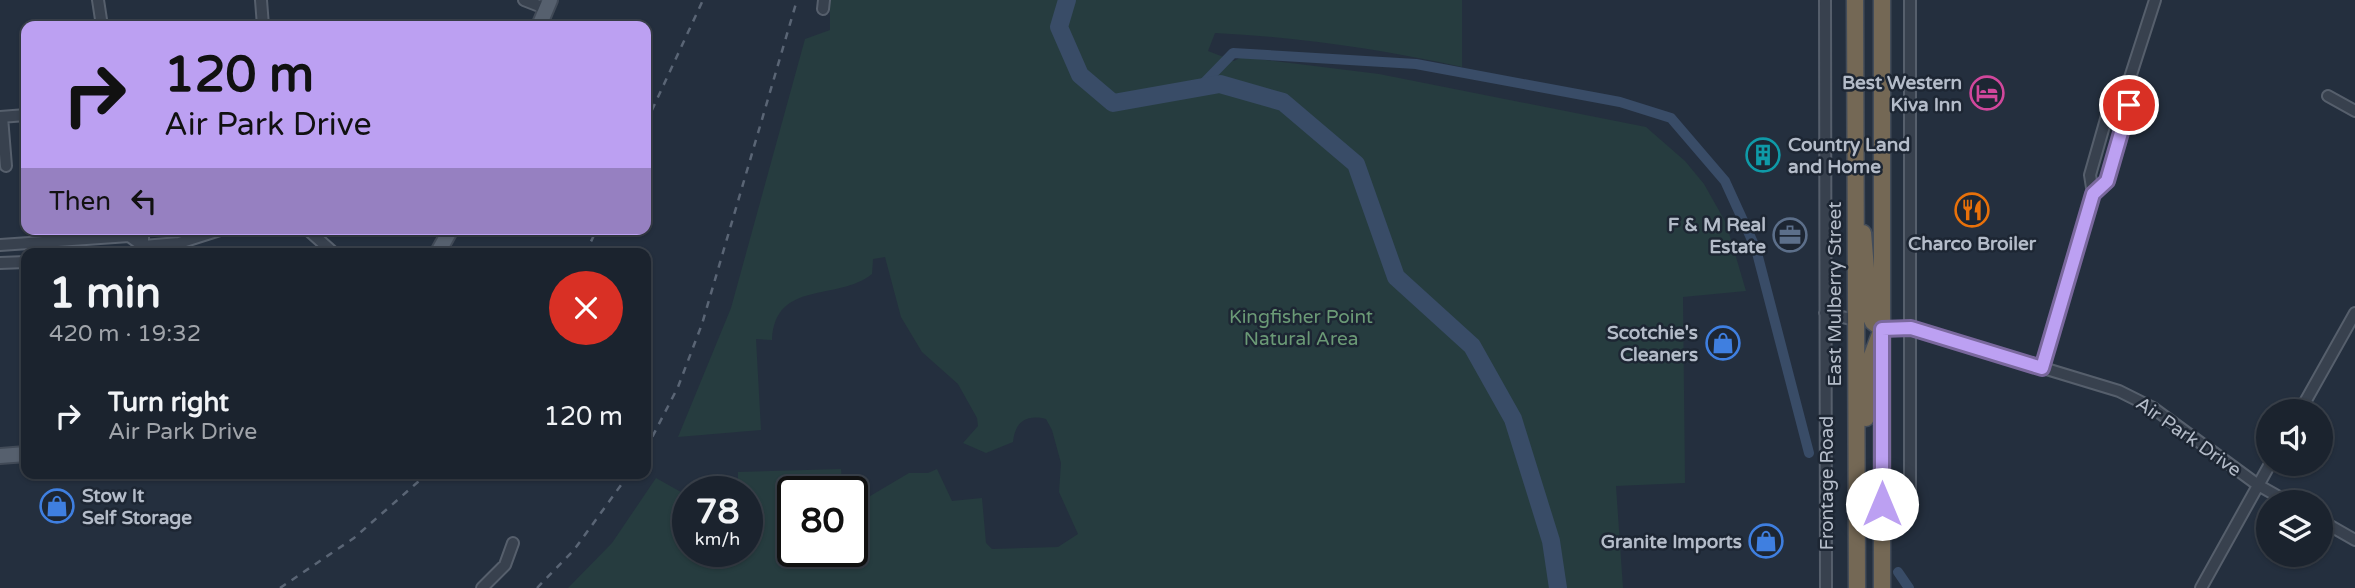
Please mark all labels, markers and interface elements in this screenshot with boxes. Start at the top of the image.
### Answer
text: 120 m [164,46,314,105]
icon: right [49,49,140,140]
place label: Best Western Kiva Inn [1842,72,1962,116]
hotel icon: Best Western Kiva Inn [1968,74,2006,112]
pin [2099,75,2159,135]
icon: arrive [2110,86,2148,124]
text: Air Park Drive [164,106,372,144]
place label: Country Land and Home [1788,134,1910,178]
building icon: Country Land and Home [1744,136,1782,174]
icon: left [125,182,163,220]
text: Then [49,186,111,217]
restaurant icon: Charco Broiler [1953,191,1991,229]
street label: East Mulberry Street [1824,201,1846,387]
place label: F & M Real Estate [1668,214,1766,258]
office icon: F & M Real Estate [1771,216,1809,254]
place label: Charco Broiler [1908,233,2037,255]
text: 1 min [49,268,161,319]
button: close [549,271,623,345]
park label: Kingfisher Point Natural Area [1229,306,1373,350]
text: 420 m · 19:32 [49,320,201,348]
place label: Scotchie's Cleaners [1607,322,1698,366]
shop icon: Scotchie's Cleaners [1704,324,1742,362]
text: Turn right [108,387,229,418]
street label: Air Park Drive [2132,392,2245,481]
icon: right [49,397,87,435]
map controls [2256,399,2333,567]
button: sound [2256,399,2333,476]
text: 120 m [543,401,623,432]
street label: Frontage Road [1816,416,1838,550]
text: Air Park Drive [108,418,257,446]
position arrow [1845,467,1919,541]
speed limit sign: 80 [777,476,868,567]
place label: Stow It Self Storage [82,485,192,530]
shop icon: Stow It Self Storage [38,487,76,525]
button: layers [2256,490,2333,567]
text: 78 [696,491,739,533]
shop icon: Granite Imports [1747,522,1785,560]
text: km/h [695,528,740,550]
place label: Granite Imports [1601,531,1742,554]

